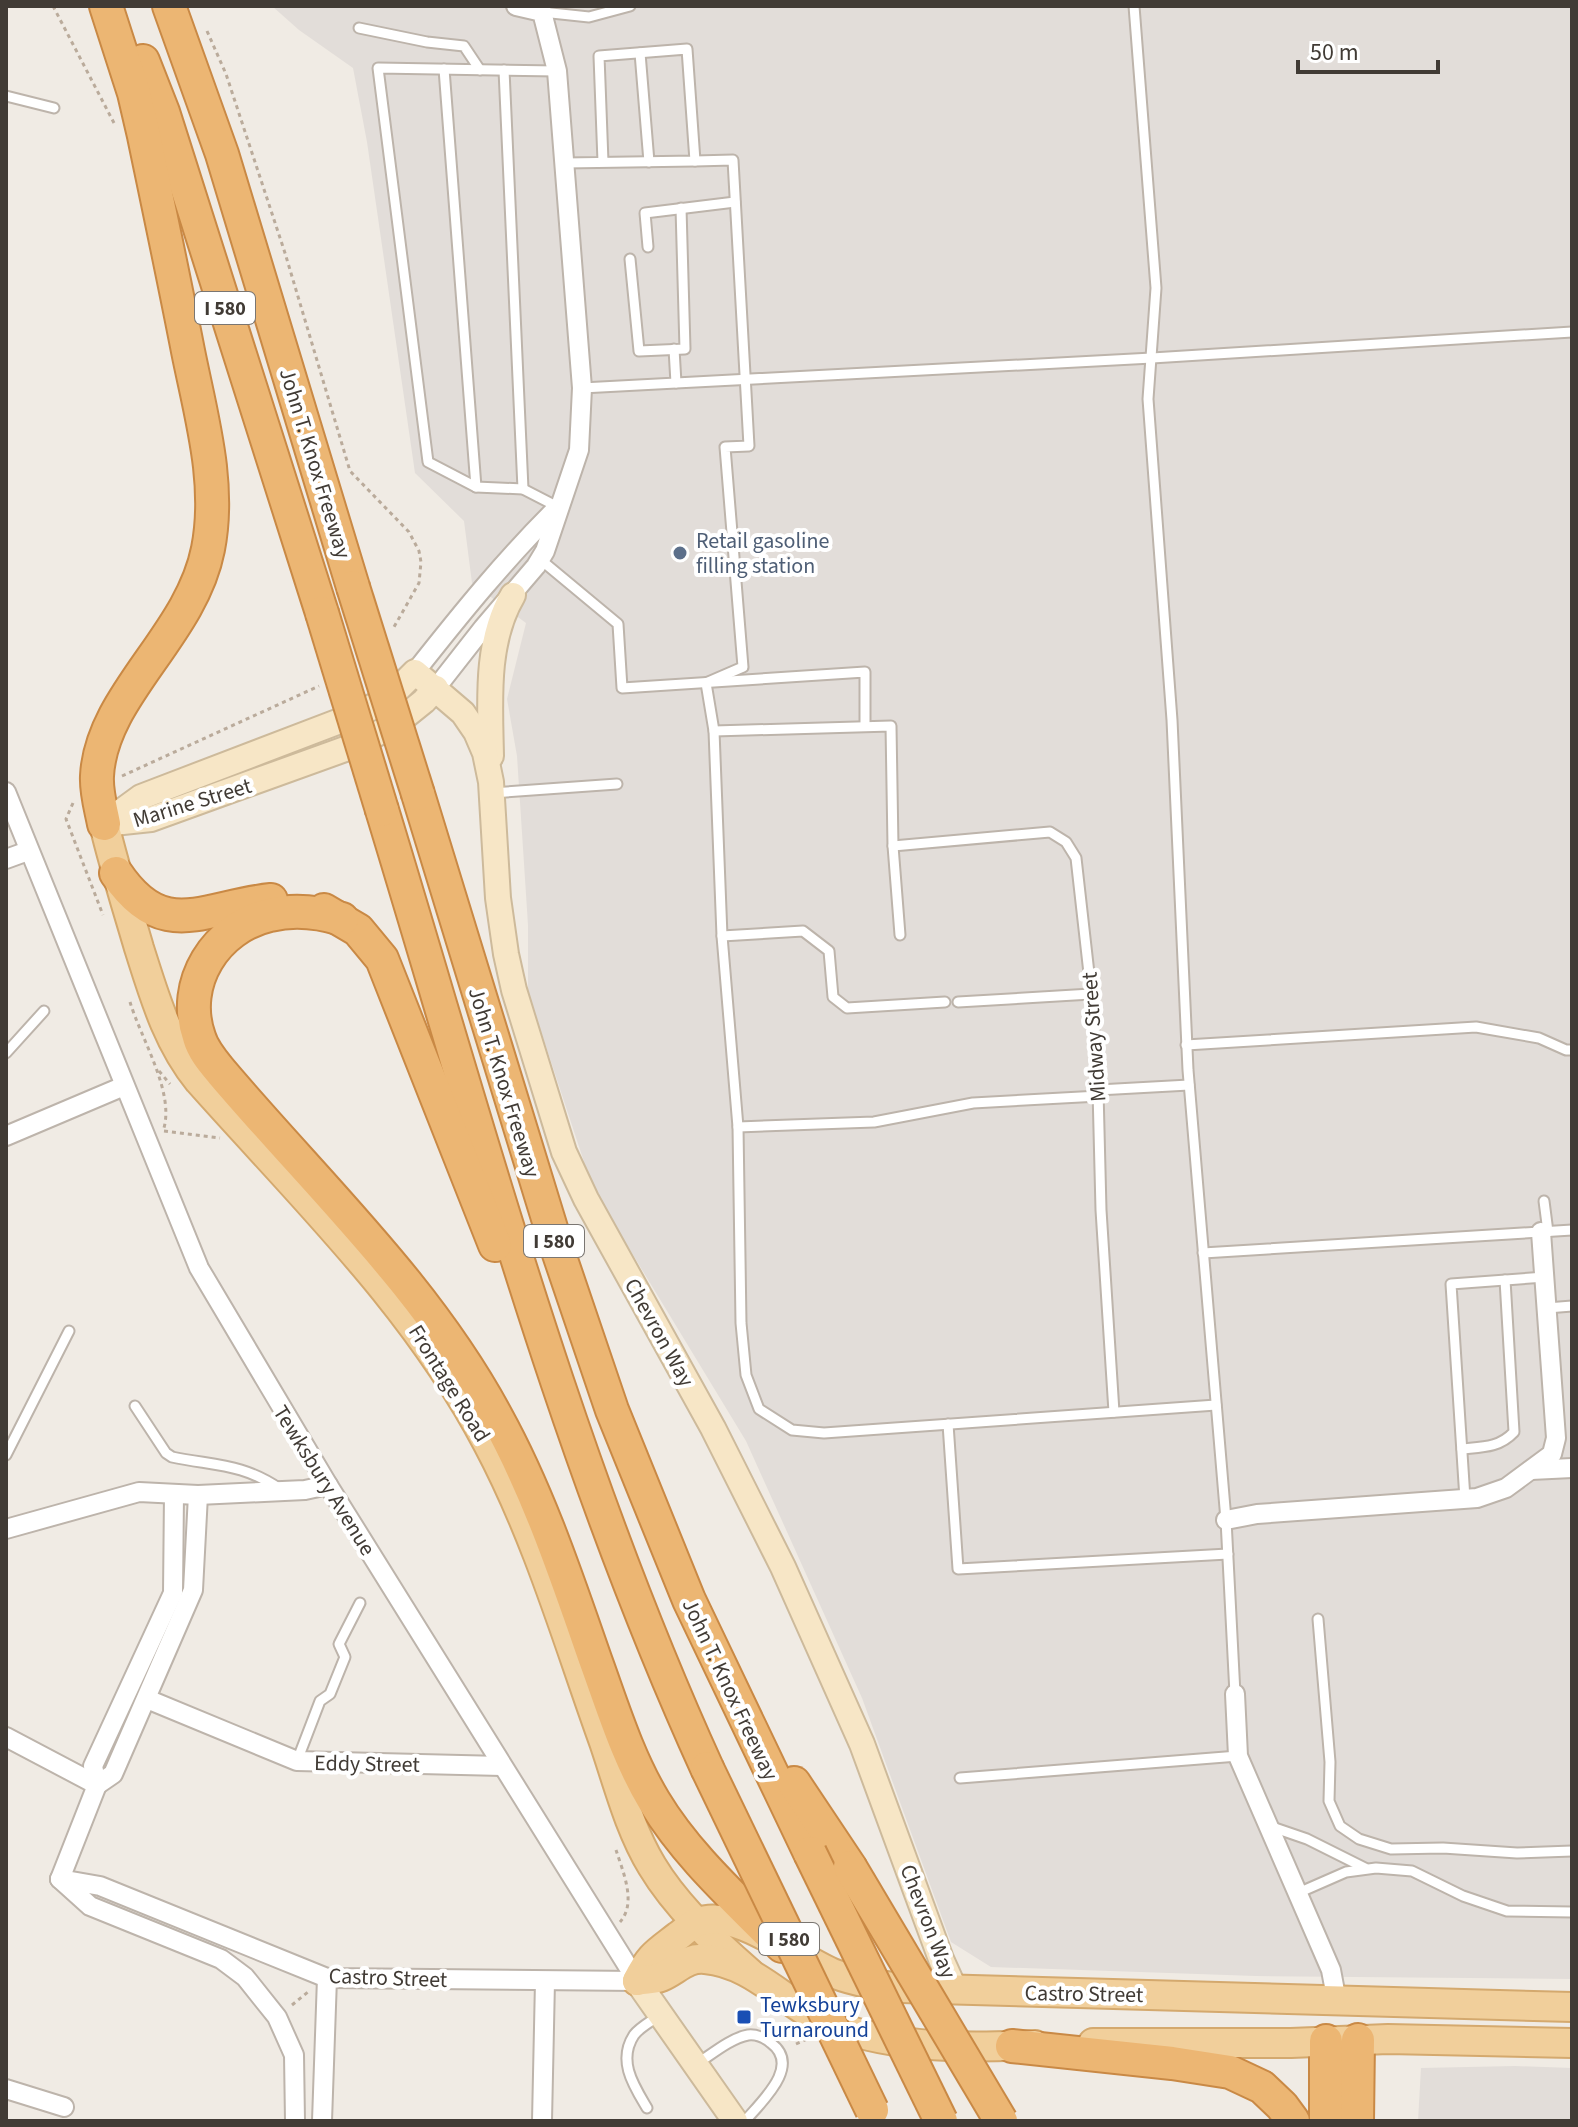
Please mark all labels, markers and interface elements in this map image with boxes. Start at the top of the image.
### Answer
scale bar [1298,24,1438,74]
text: 50 m [1310,35,1359,70]
road number: I 580 [195,292,255,324]
street label: John T. Knox Freeway [271,364,359,563]
place label: Retail gasoline filling station [696,525,829,582]
marker: Retail gasoline filling station [671,544,689,562]
street label: Marine Street [129,770,256,836]
street label: Midway Street [1073,970,1114,1103]
street label: John T. Knox Freeway [460,983,548,1182]
road number: I 580 [524,1225,584,1257]
street label: Chevron Way [616,1272,703,1393]
street label: Frontage Road [400,1319,498,1448]
street label: Tewksbury Avenue [265,1399,383,1562]
street label: John T. Knox Freeway [674,1593,787,1786]
street label: Eddy Street [314,1747,421,1781]
street label: Chevron Way [892,1860,965,1984]
road number: I 580 [759,1923,819,1955]
street label: Castro Street [328,1960,448,1996]
street label: Castro Street [1024,1977,1144,2011]
place label: Tewksbury Turnaround [760,1989,869,2046]
marker: Tewksbury Turnaround [735,2008,753,2026]

